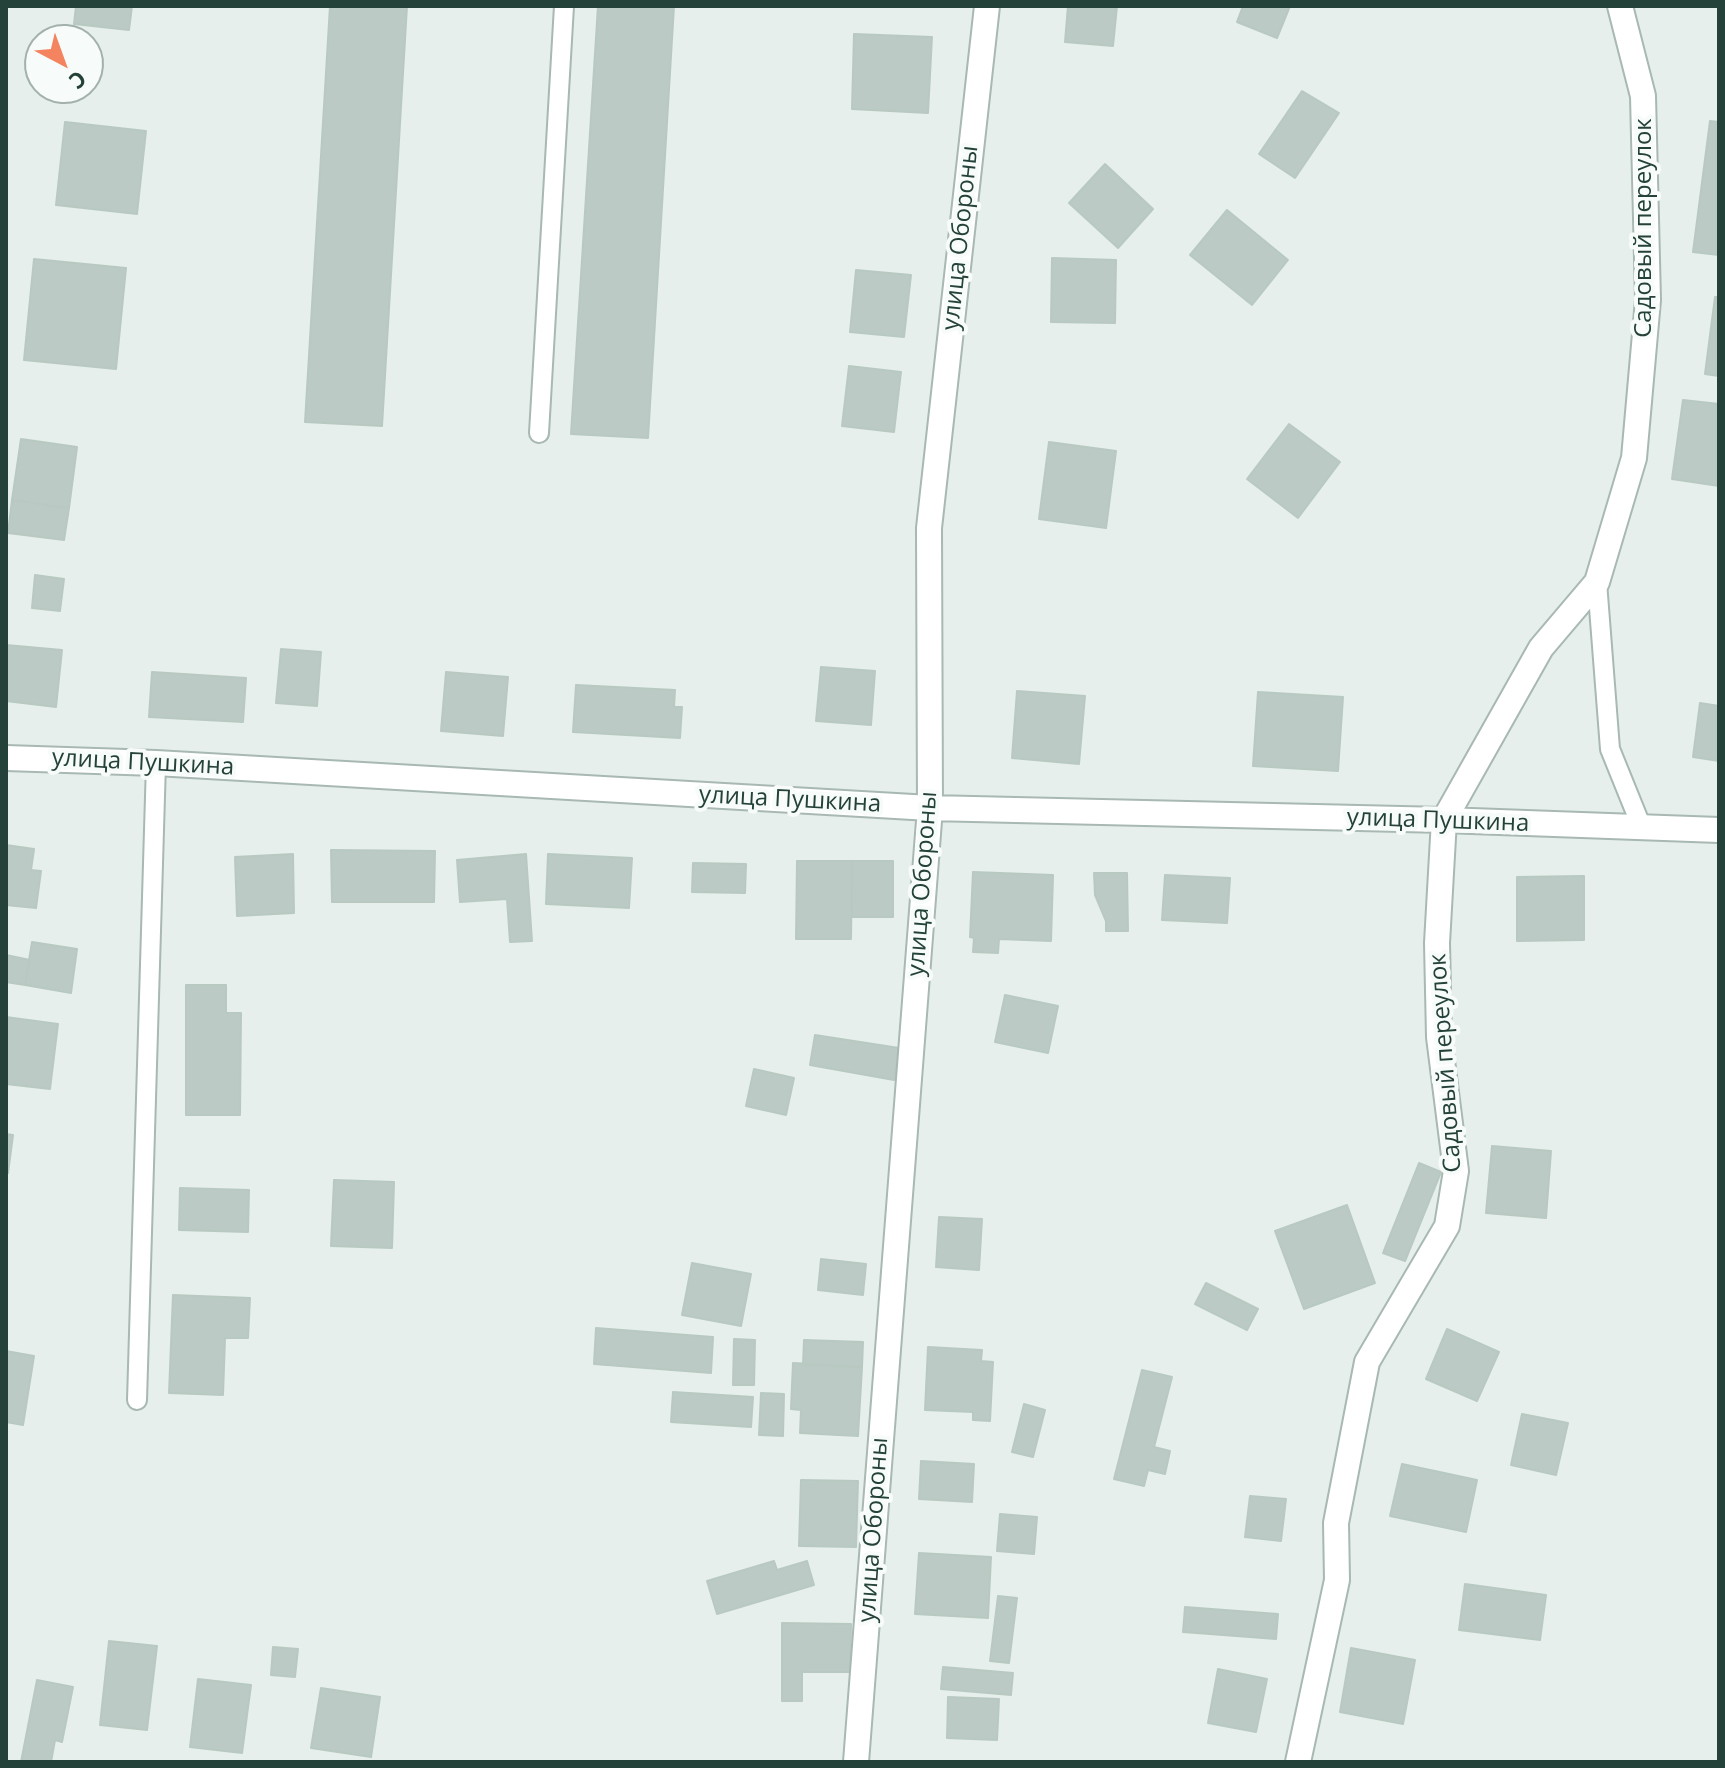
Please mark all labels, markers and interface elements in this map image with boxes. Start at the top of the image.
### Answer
north arrow [24,24,104,104]
text: С [63,65,94,97]
street label: Садовый переулок [1630,118,1658,338]
street label: улица Обороны [937,144,985,332]
street label: улица Пушкина [51,744,235,782]
street label: улица Пушкина [698,781,882,819]
street label: улица Обороны [902,790,944,978]
street label: улица Пушкина [1346,803,1530,839]
street label: Садовый переулок [1424,953,1468,1173]
street label: улица Обороны [853,1436,895,1624]

